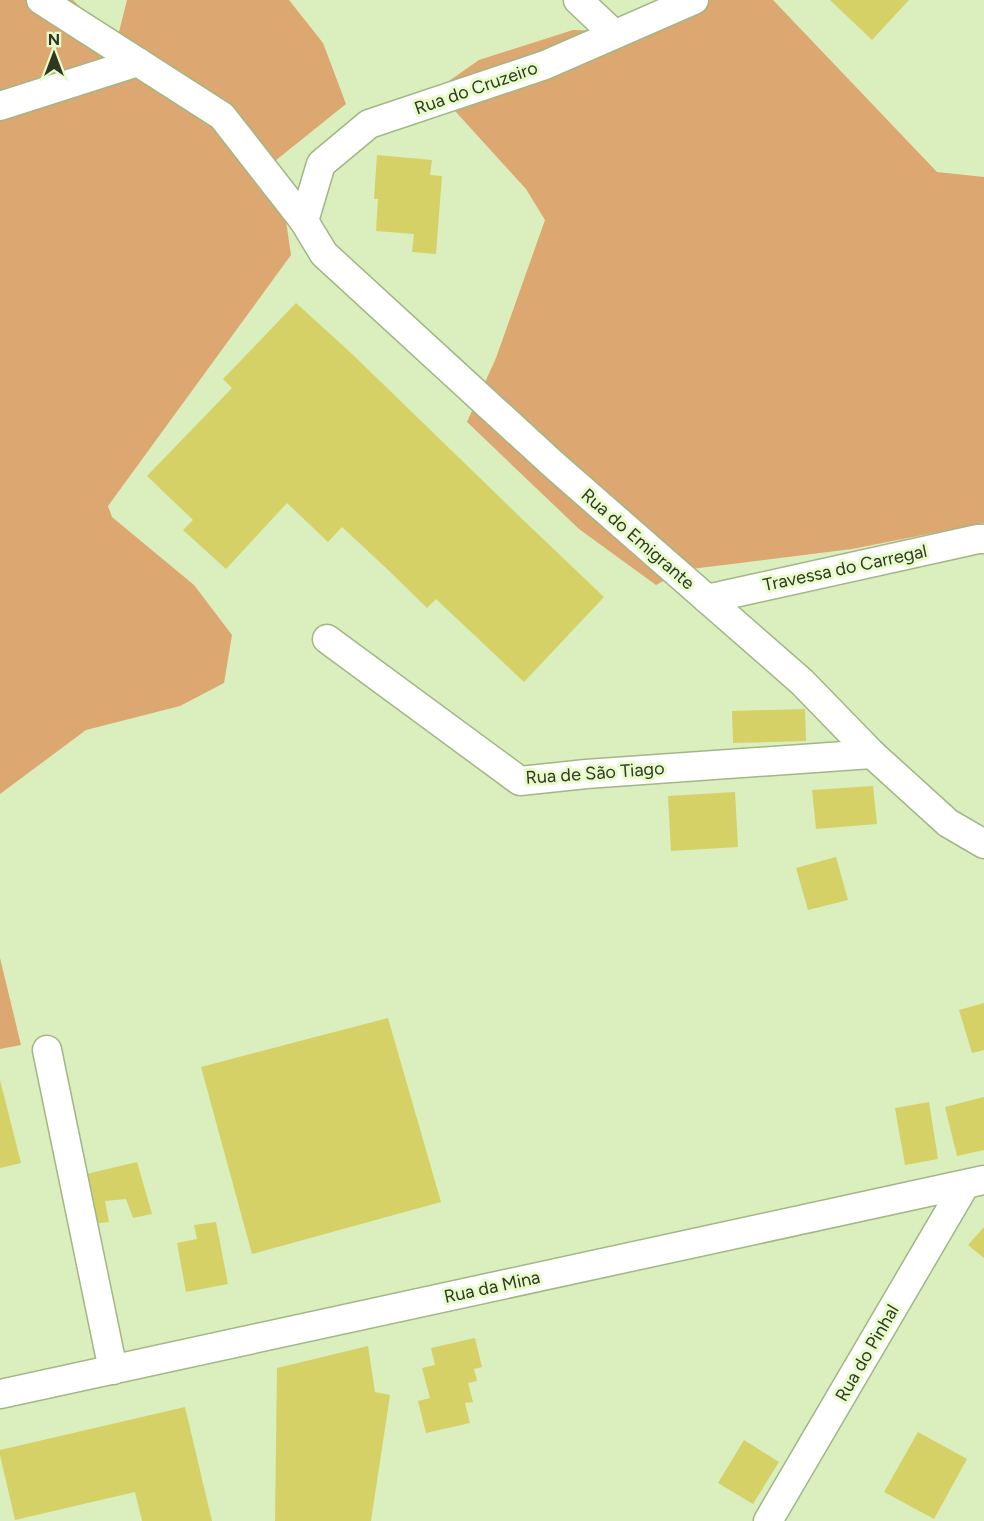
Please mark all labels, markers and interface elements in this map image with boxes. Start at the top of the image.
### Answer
north arrow [24,24,84,84]
text: N [48,30,60,49]
street label: Rua do Cruzeiro [412,57,540,119]
street label: Rua do Emigrante [577,484,699,594]
street label: Travessa do Carregal [761,540,929,596]
street label: Rua de São Tiago [525,757,665,789]
street label: Rua da Mina [442,1266,542,1308]
street label: Rua do Pinhal [830,1301,904,1405]

